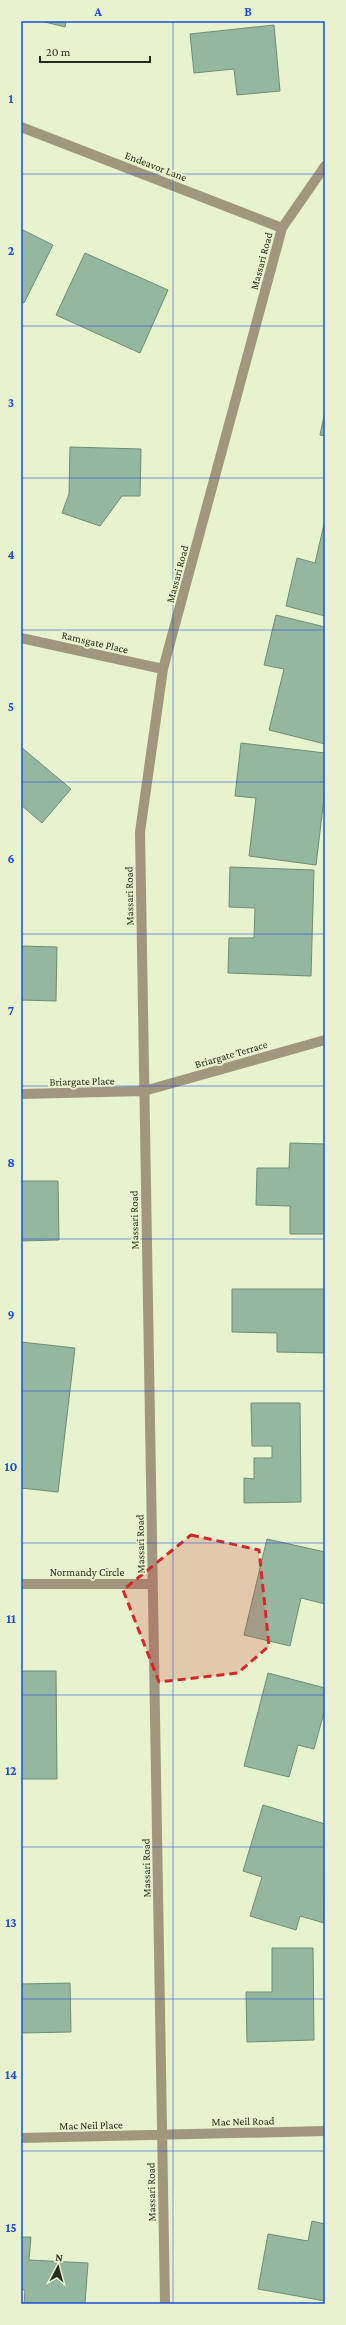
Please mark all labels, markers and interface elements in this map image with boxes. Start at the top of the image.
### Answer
text: A [93,4,102,19]
text: B [244,4,252,19]
scale bar [40,38,150,64]
text: 20 m [46,45,71,59]
text: 1 [9,91,14,106]
street label: Endeavor Lane [123,149,189,183]
street label: Massari Road [248,231,274,291]
text: 2 [8,243,15,258]
text: 3 [8,395,14,410]
street label: Massari Road [164,544,190,604]
text: 4 [7,547,15,562]
street label: Ramsgate Place [60,629,130,656]
text: 5 [8,699,14,714]
text: 6 [7,851,15,866]
street label: Massari Road [122,866,136,926]
text: 7 [8,1003,14,1018]
street label: Briargate Terrace [193,1038,269,1071]
street label: Briargate Place [49,1074,115,1089]
text: 8 [7,1155,15,1170]
street label: Massari Road [127,1190,141,1250]
text: 9 [7,1307,15,1322]
text: 10 [5,1459,17,1474]
street label: Massari Road [133,1514,147,1574]
street label: Normandy Circle [50,1566,124,1579]
text: 11 [6,1611,16,1626]
text: 12 [5,1763,17,1778]
street label: Massari Road [139,1838,153,1898]
text: 13 [5,1915,17,1930]
text: 14 [5,2067,17,2082]
street label: Mac Neil Road [211,2114,275,2128]
street label: Mac Neil Place [59,2118,123,2132]
street label: Massari Road [144,2162,158,2222]
text: 15 [5,2220,17,2235]
north arrow [38,2247,78,2287]
text: N [55,2251,64,2263]

